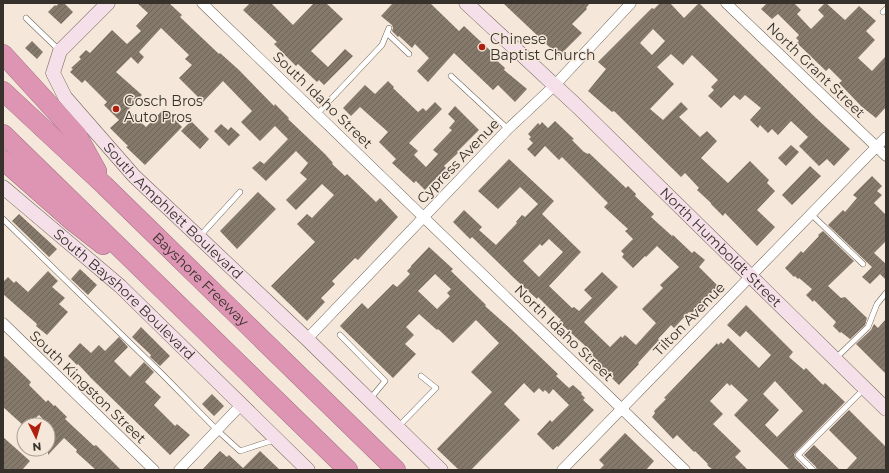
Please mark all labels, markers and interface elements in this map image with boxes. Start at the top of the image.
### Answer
street label: North Grant Street [763,18,869,122]
place label: Chinese Baptist Church [490,30,595,64]
marker: Chinese Baptist Church [477,42,487,52]
street label: South Idaho Street [269,48,377,152]
place label: Gosch Bros Auto Pros [124,92,203,126]
marker: Gosch Bros Auto Pros [111,104,121,114]
street label: Cypress Avenue [413,115,503,207]
street label: South Amphlett Boulevard [100,139,247,283]
street label: North Humboldt Street [656,183,786,311]
street label: South Bayshore Boulevard [50,225,199,364]
street label: Bayshore Freeway [149,228,253,331]
street label: Tilton Avenue [649,278,729,360]
street label: North Idaho Street [511,281,618,385]
street label: South Kingston Street [26,327,150,447]
north arrow [16,417,56,457]
text: N [32,440,42,454]

